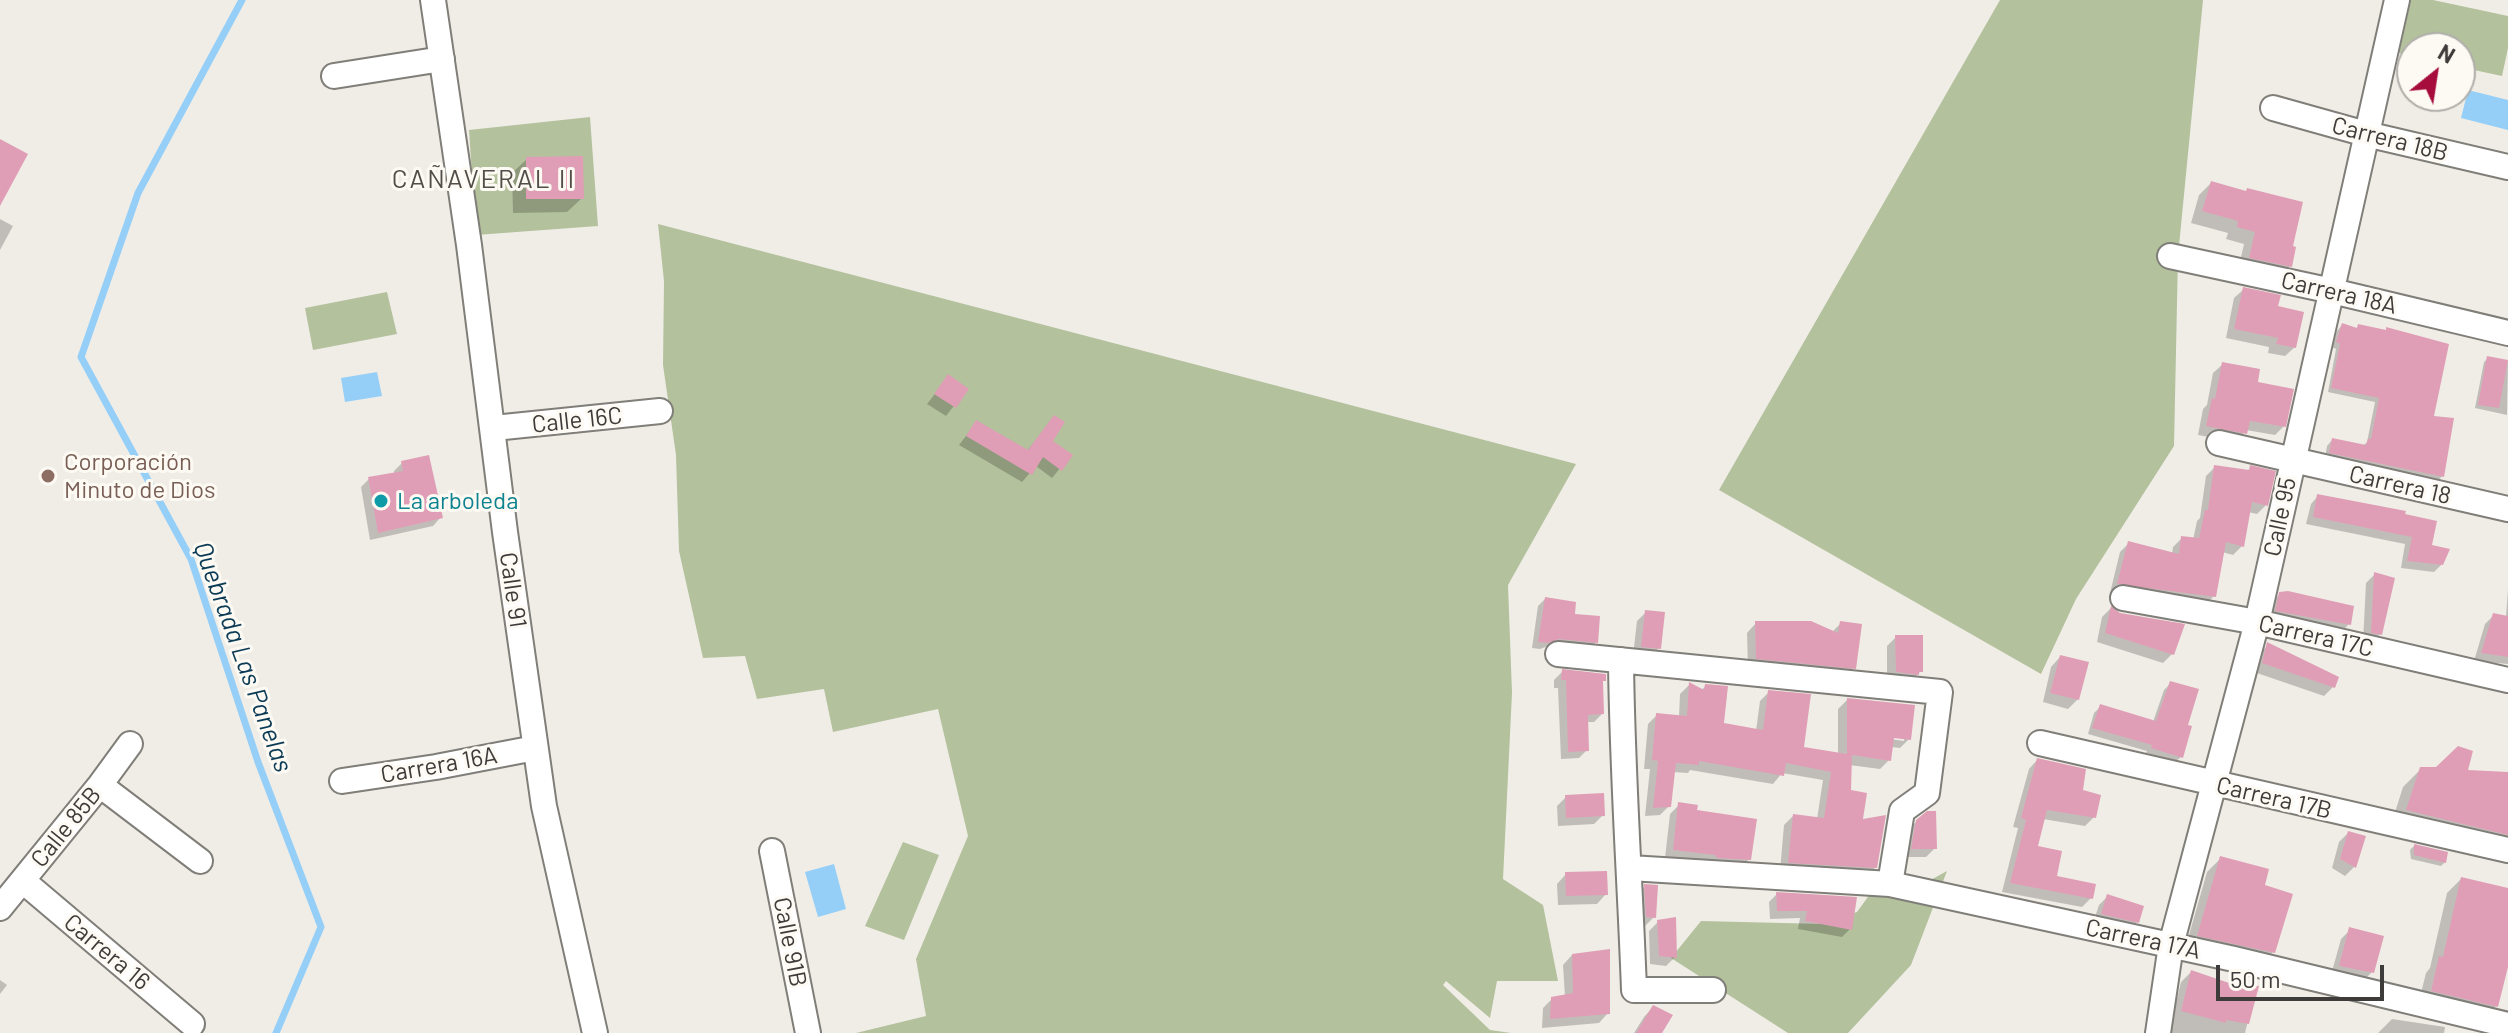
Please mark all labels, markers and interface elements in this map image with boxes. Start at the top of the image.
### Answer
north arrow [2396,32,2476,112]
text: N [2434,38,2460,68]
street label: Carrera 18B [2329,111,2451,167]
district label: CAÑAVERAL II [392,163,576,195]
street label: Carrera 18A [2278,266,2400,320]
street label: Calle 16C [530,401,624,439]
place label: Corporación Minuto de Dios [64,448,216,504]
street label: Carrera 18 [2346,459,2454,511]
marker: Corporación Minuto de Dios [39,467,57,485]
street label: Calle 95 [2258,475,2302,559]
place label: La arboleda [397,487,518,515]
marker: La arboleda [372,492,390,510]
water label: Quebrada Las Panelas [187,538,299,776]
street label: Calle 91 [493,551,533,629]
street label: Carrera 17C [2256,609,2376,663]
street label: Carrera 16A [378,741,500,789]
street label: Carrera 17B [2214,771,2334,825]
street label: Calle 85B [25,781,107,873]
street label: Calle 91B [767,895,813,989]
street label: Carrera 16 [58,908,156,996]
street label: Carrera 17A [2083,913,2203,965]
scale bar [2220,949,2388,999]
text: 50 m [2230,964,2281,993]

